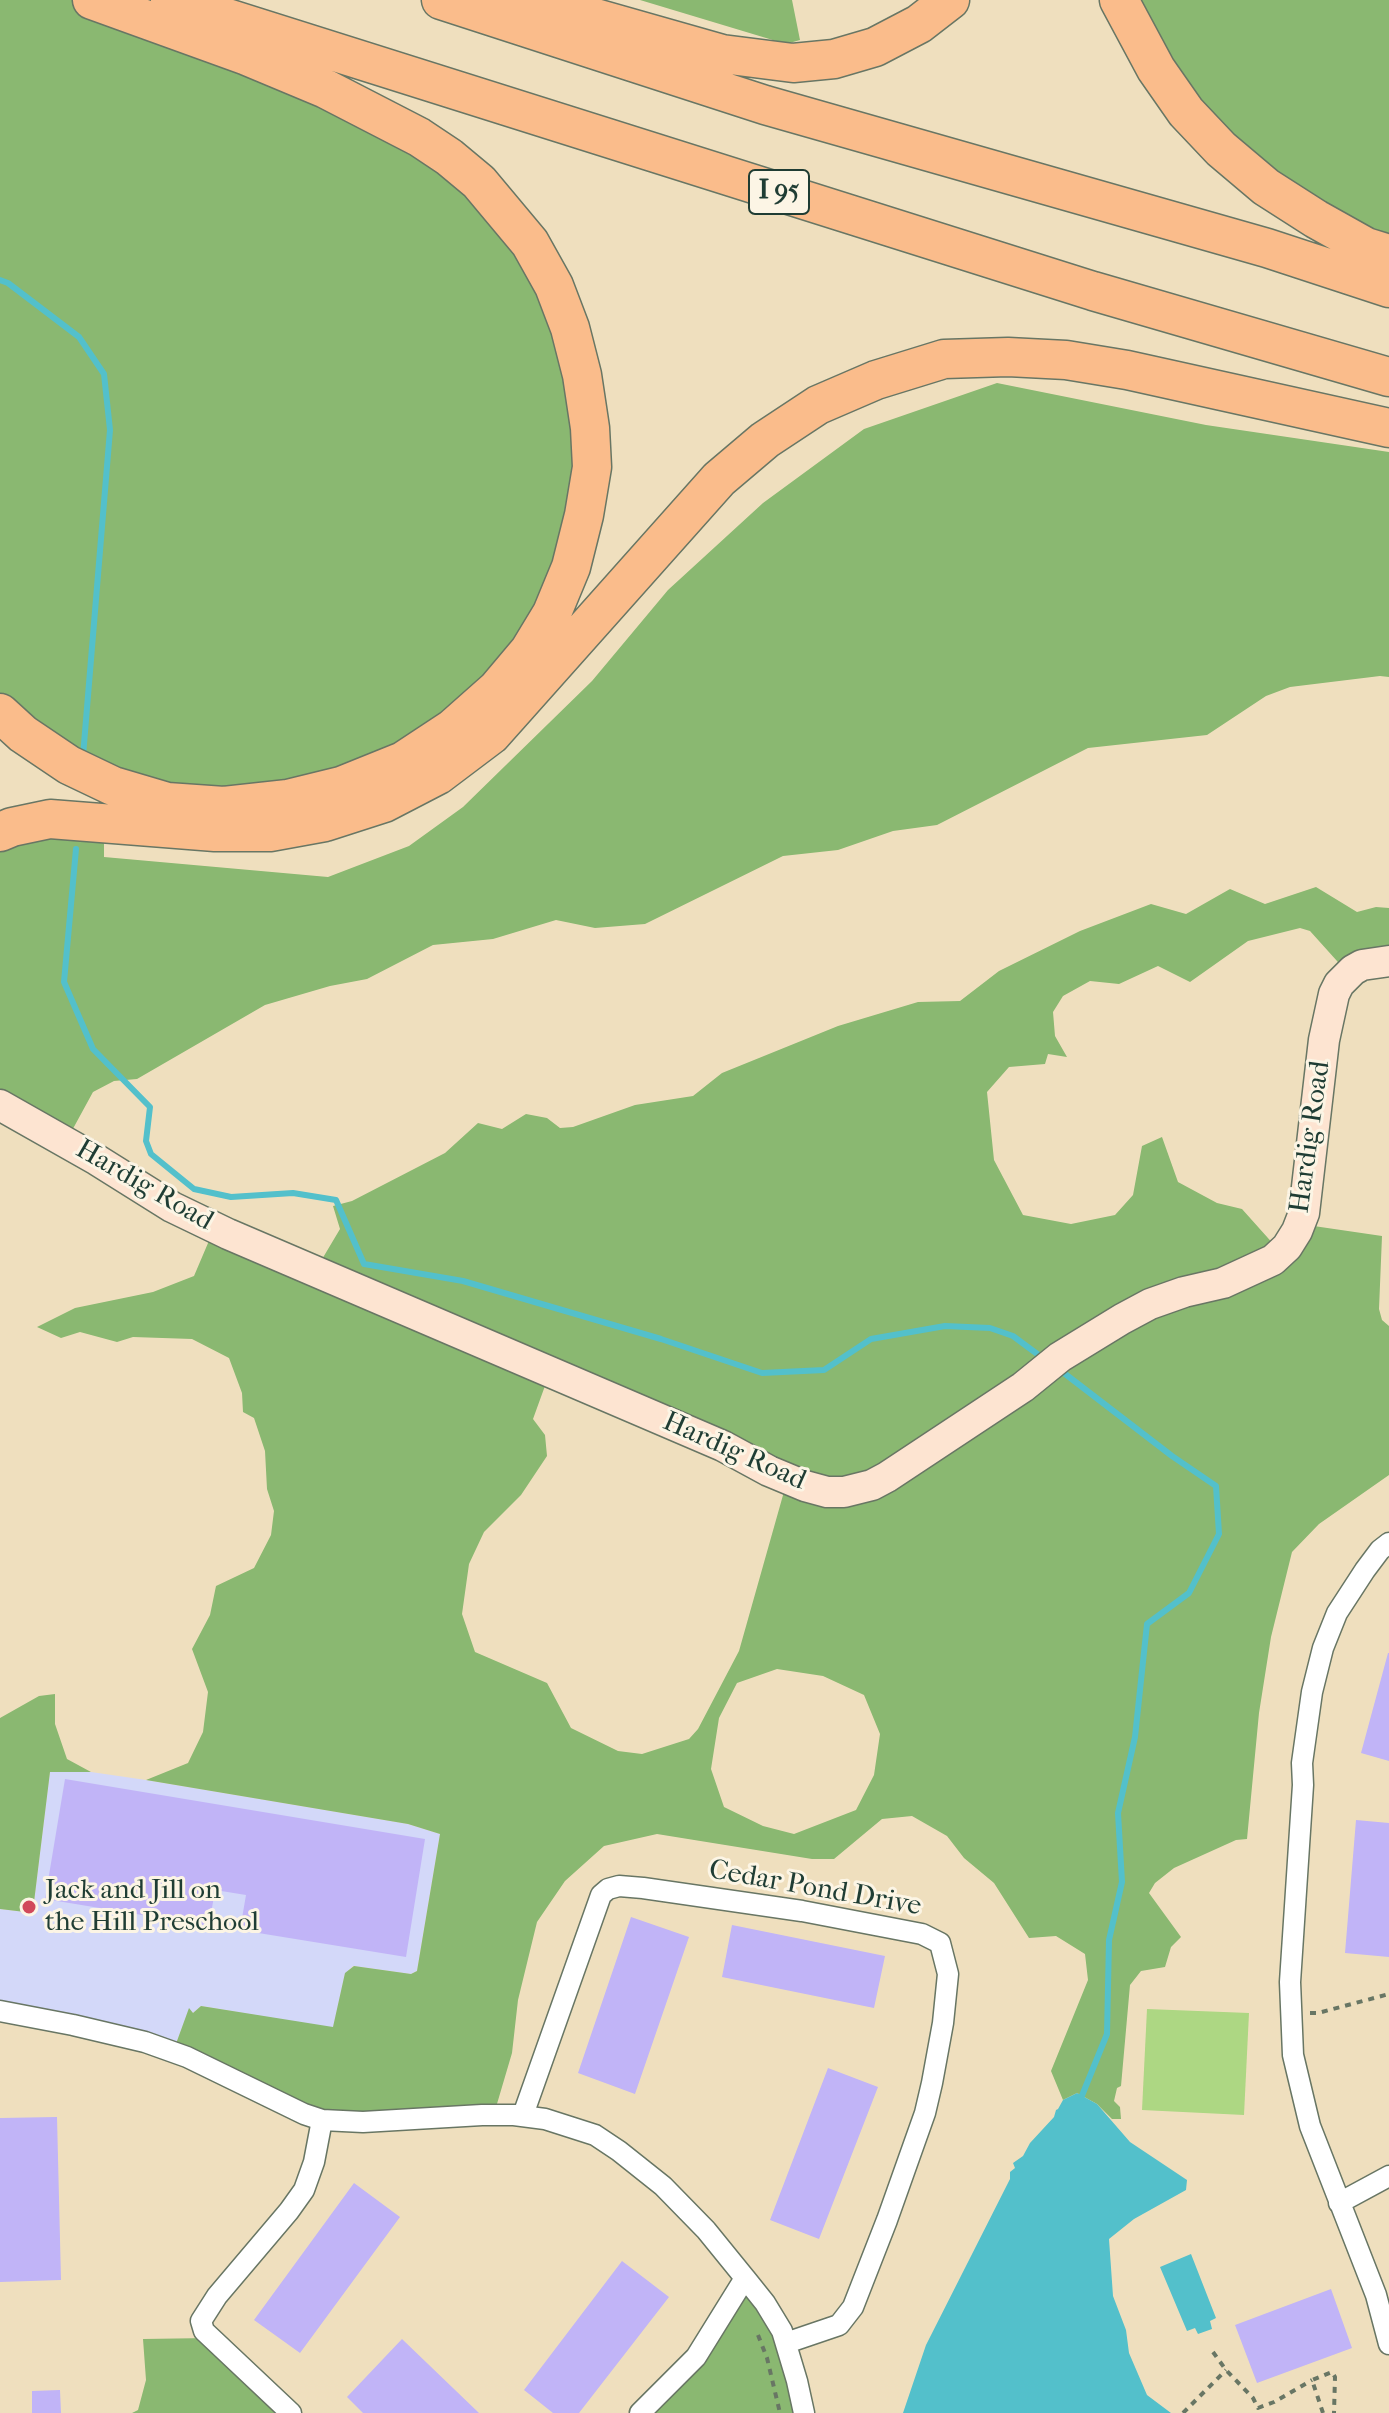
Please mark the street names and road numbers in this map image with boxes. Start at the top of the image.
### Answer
road number: I 95 [749,170,809,214]
street label: Hardig Road [1284,1059,1338,1215]
street label: Hardig Road [69,1133,219,1239]
street label: Hardig Road [657,1405,811,1499]
street label: Cedar Pond Drive [706,1854,924,1924]

